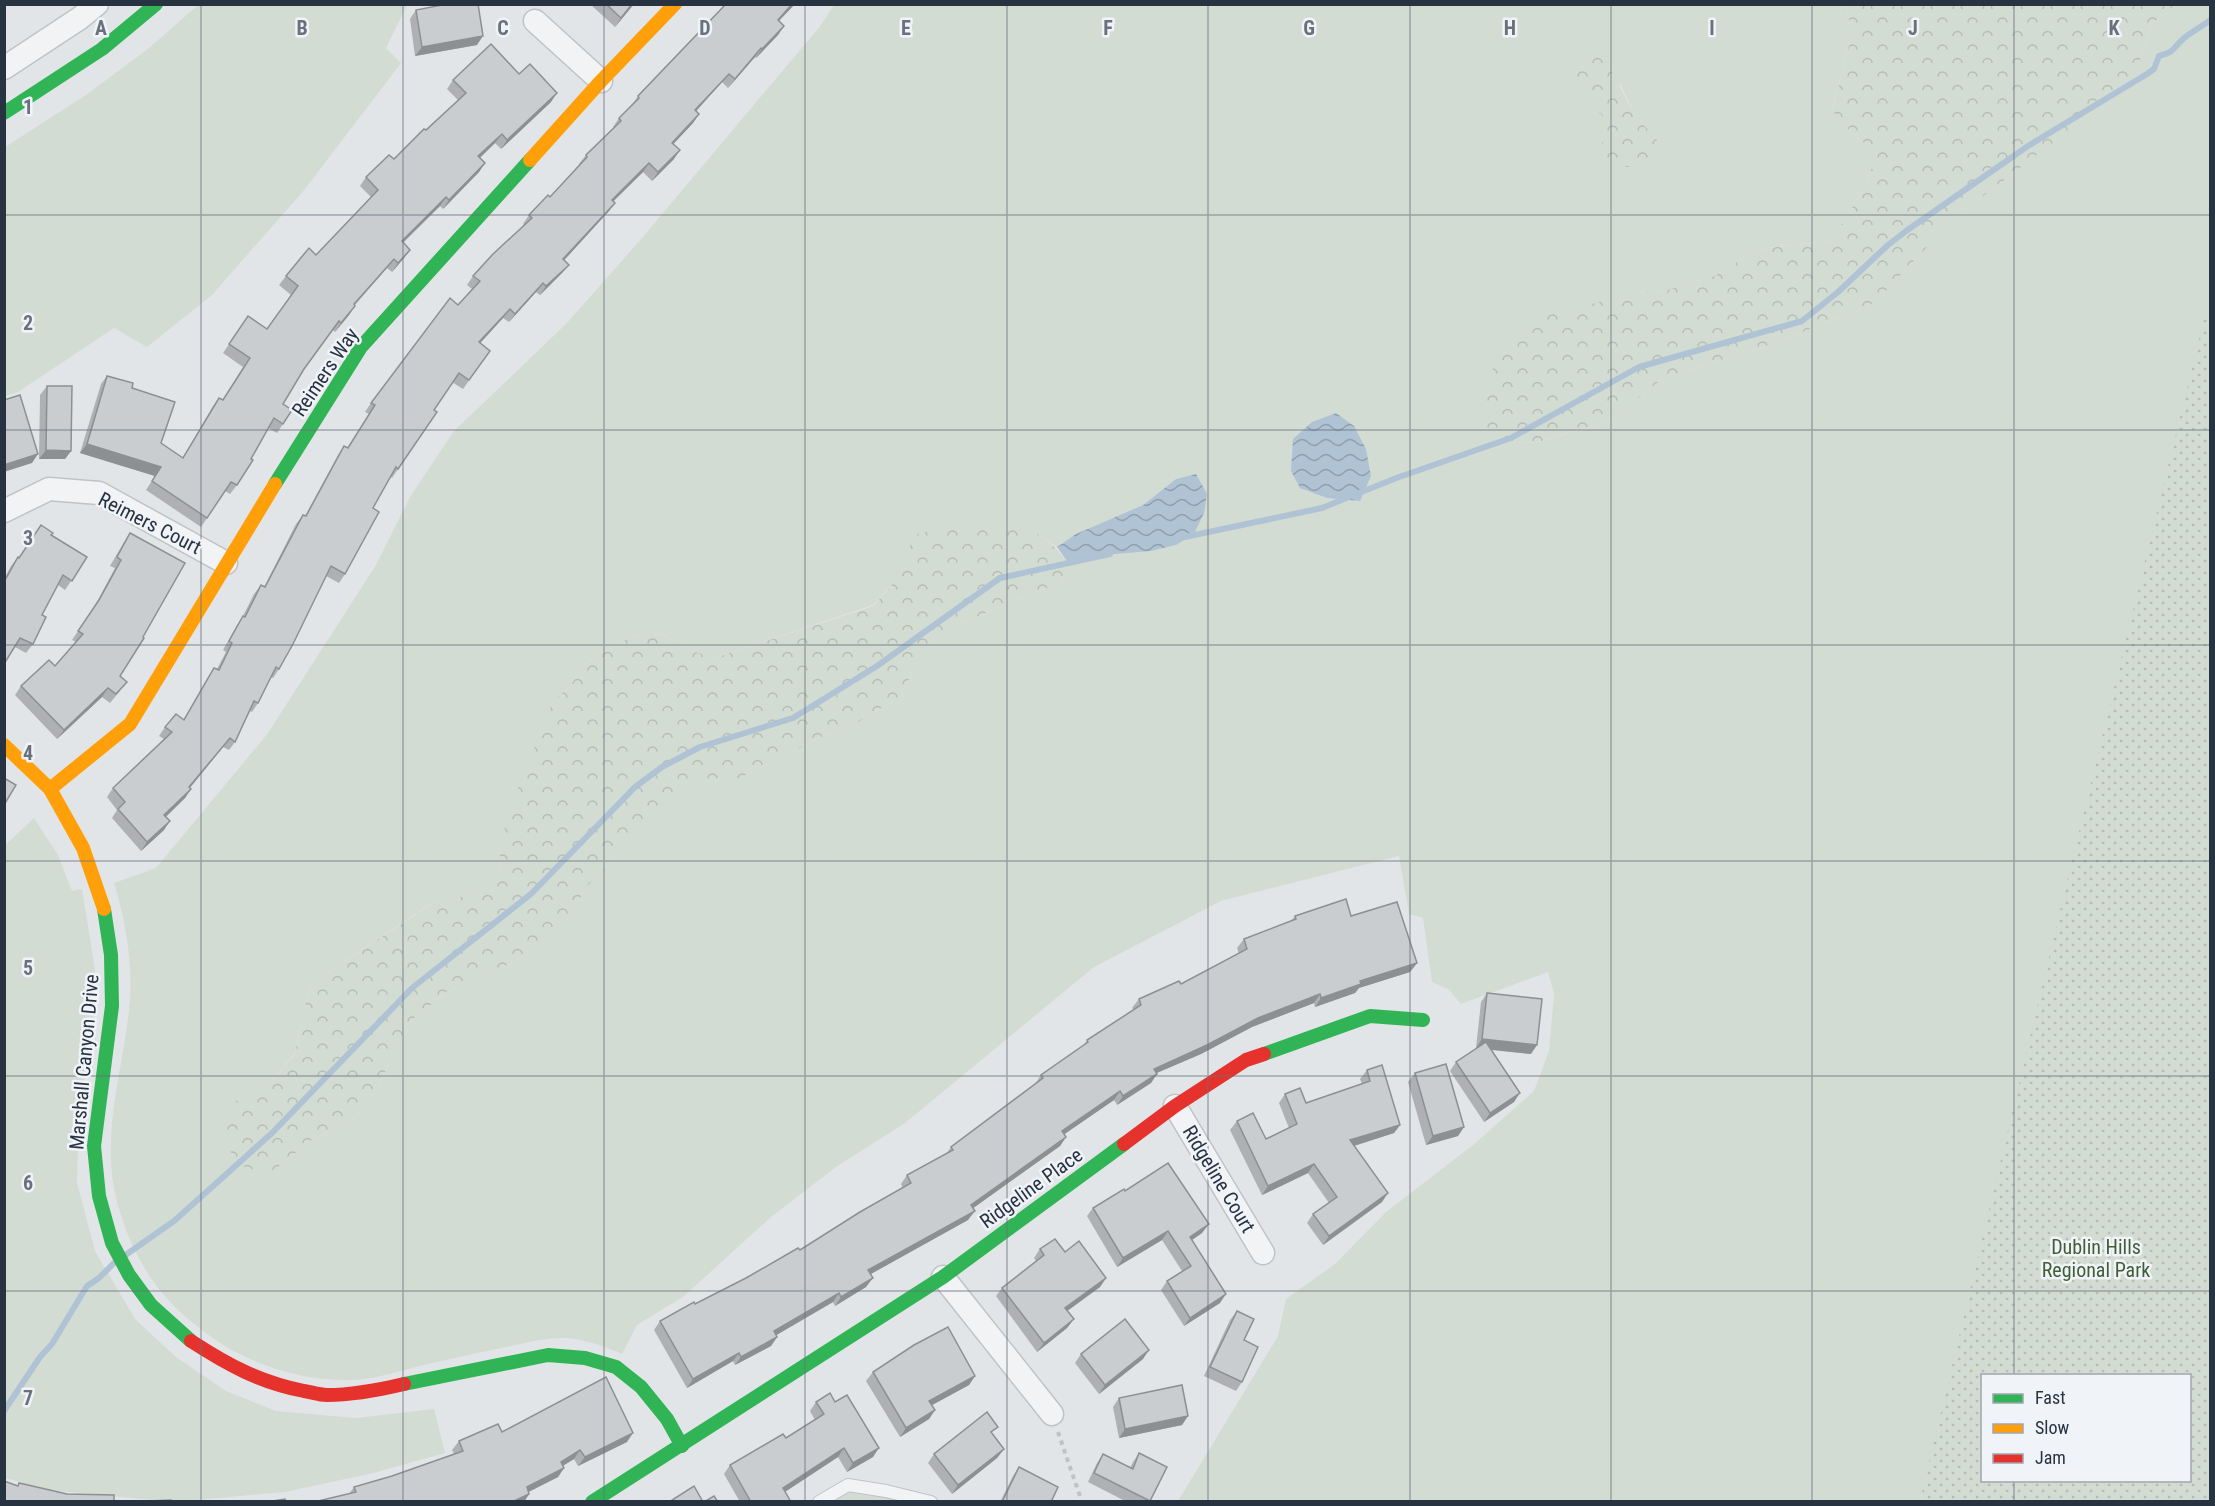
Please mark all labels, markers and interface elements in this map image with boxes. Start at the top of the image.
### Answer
text: A [95,16,107,40]
text: B [296,16,308,40]
text: C [497,16,509,40]
text: D [699,16,711,40]
text: E [901,16,911,40]
text: F [1103,16,1113,40]
text: G [1303,16,1315,40]
text: H [1504,16,1516,40]
text: I [1709,16,1715,40]
text: J [1908,16,1918,40]
text: K [2108,16,2120,40]
text: 1 [23,95,33,119]
text: 2 [23,311,33,335]
street label: Reimers Way [287,323,363,421]
street label: Reimers Court [94,487,206,559]
text: 3 [23,526,33,550]
text: 4 [23,741,33,765]
text: 5 [23,956,33,980]
street label: Marshall Canyon Drive [64,973,104,1151]
street label: Ridgeline Court [1178,1121,1260,1237]
street label: Ridgeline Place [975,1143,1087,1233]
text: 6 [23,1171,33,1195]
park label: Dublin Hills Regional Park [2042,1235,2150,1282]
legend [1981,1374,2191,1482]
text: 7 [23,1386,33,1410]
text: Fast [2035,1387,2066,1408]
text: Slow [2035,1417,2070,1438]
text: Jam [2035,1447,2066,1468]

